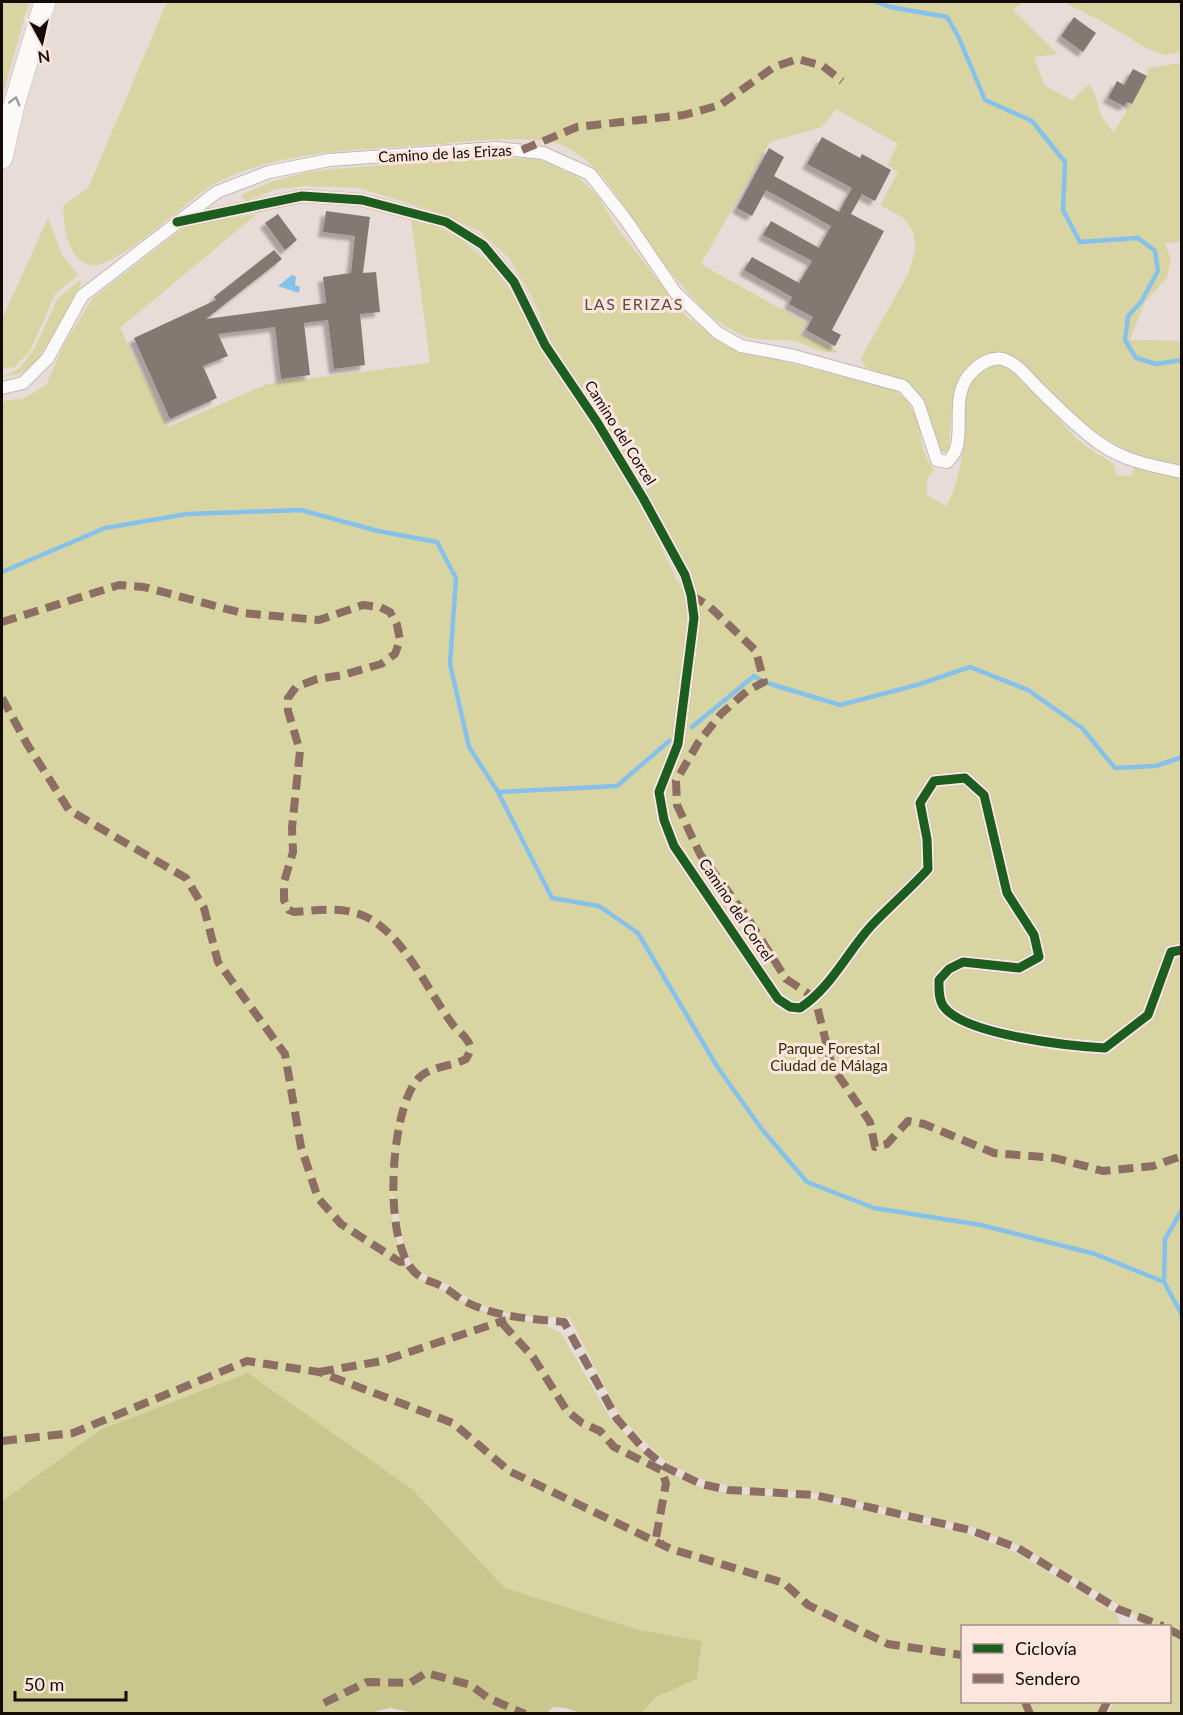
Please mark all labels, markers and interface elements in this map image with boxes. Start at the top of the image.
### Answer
north arrow [12,12,72,72]
text: N [37,47,52,68]
one-way arrow [8,97,20,107]
street label: Camino de las Erizas [378,141,512,165]
district label: LAS ERIZAS [584,294,684,313]
street label: Camino del Corcel [581,377,660,488]
street label: Camino del Corcel [696,855,778,964]
park label: Parque Forestal Ciudad de Málaga [770,1039,888,1074]
legend [961,1625,1171,1703]
text: Ciclovía [1015,1637,1077,1659]
scale bar [15,1664,126,1702]
text: Sendero [1015,1667,1080,1689]
text: 50 m [24,1673,64,1695]

